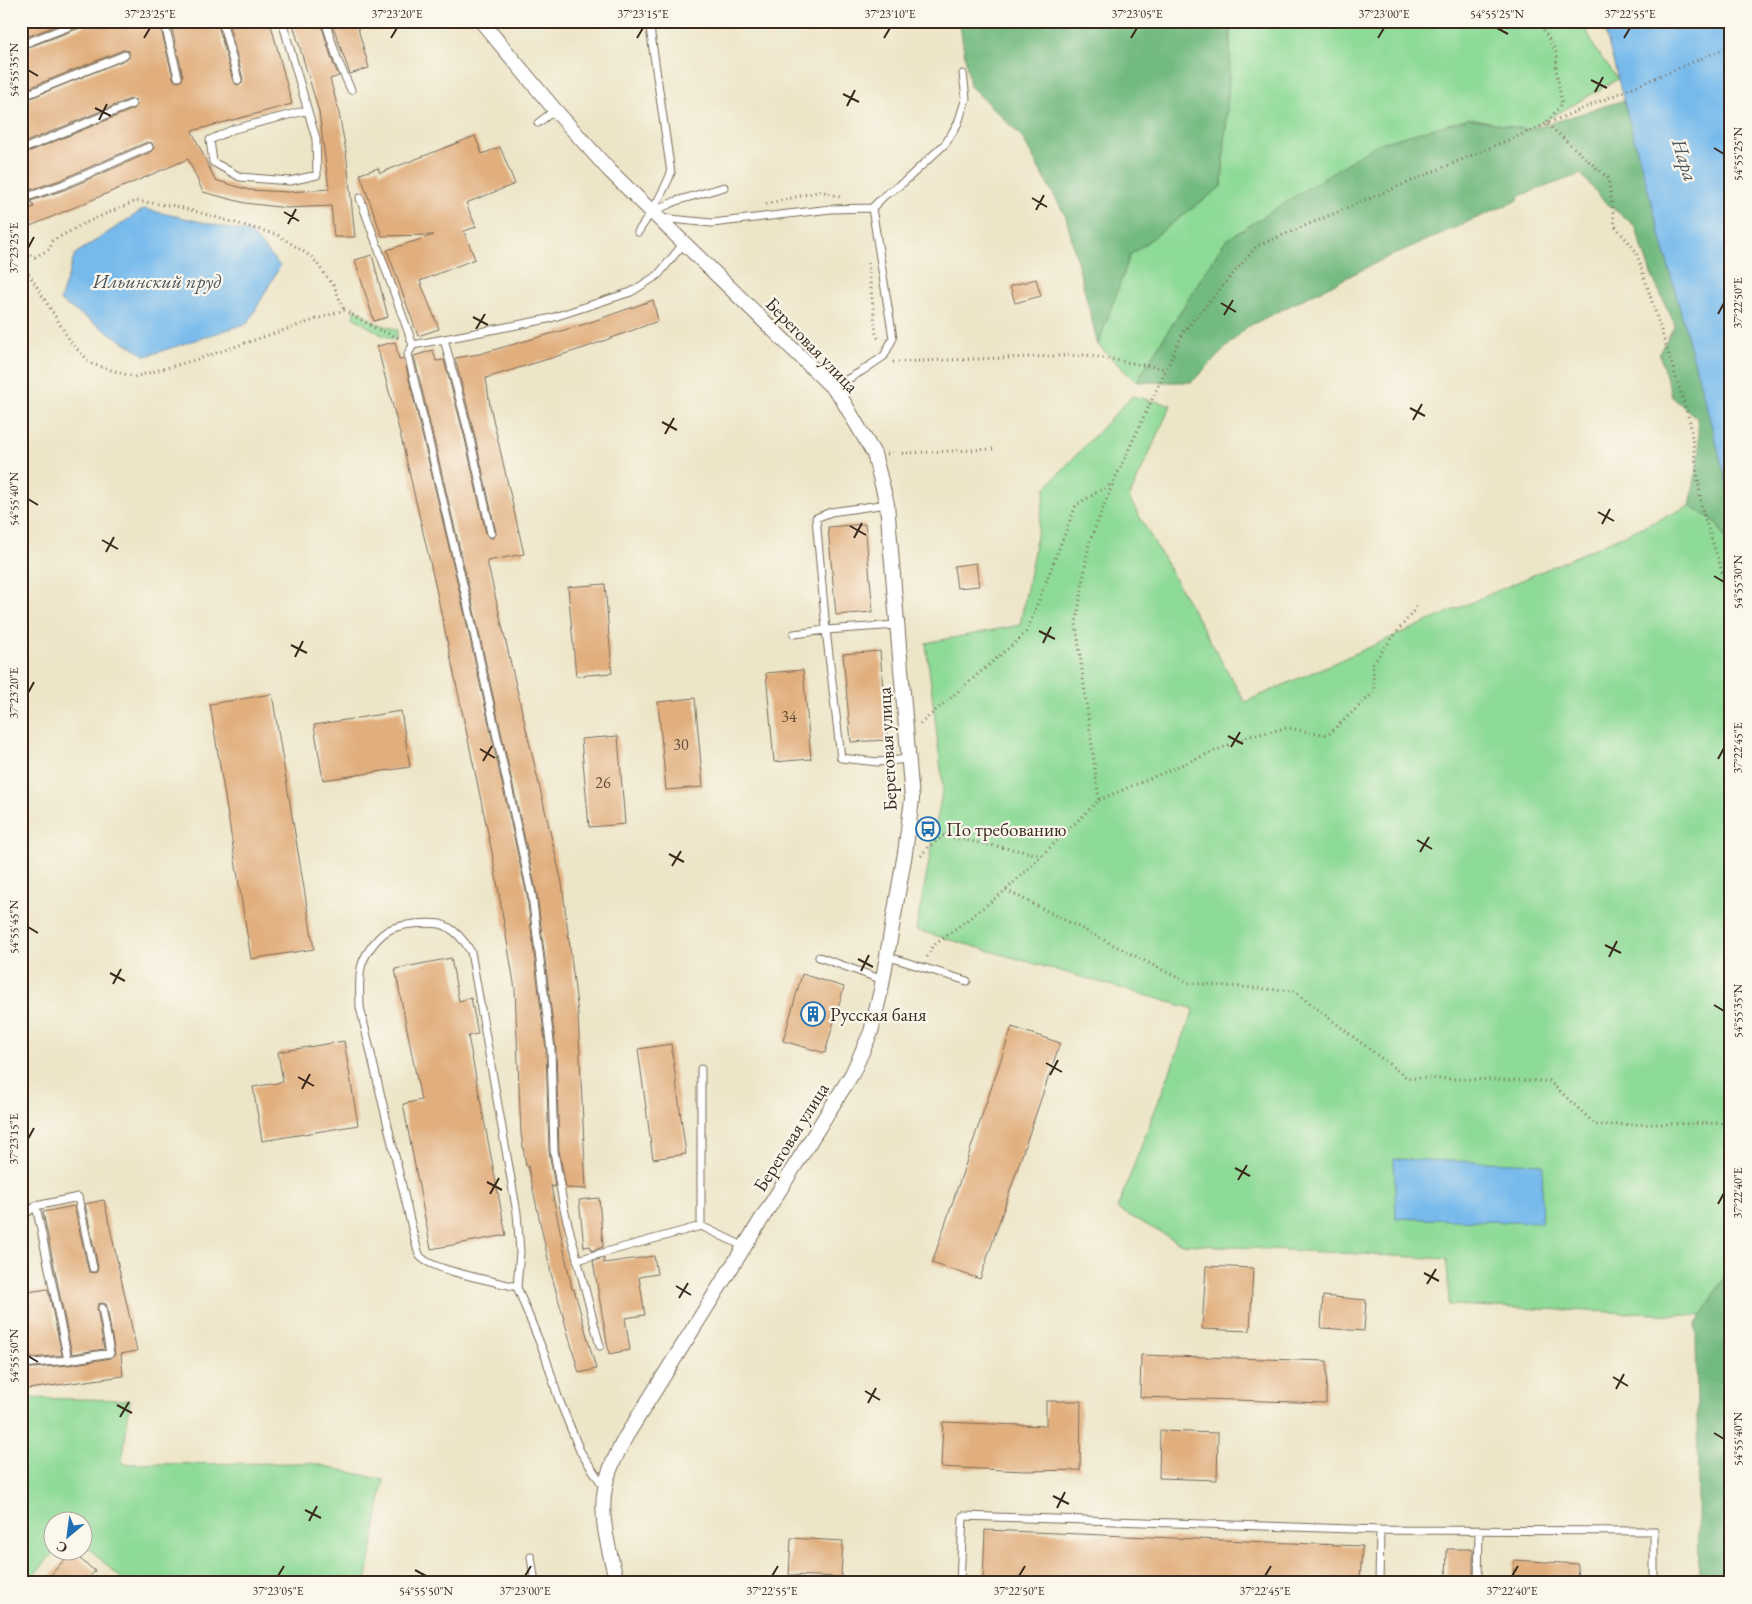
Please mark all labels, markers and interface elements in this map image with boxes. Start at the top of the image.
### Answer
text: 37°23'25"E [124,6,176,22]
text: 37°23'20"E [371,6,423,22]
text: 37°23'15"E [617,6,669,22]
text: 37°23'10"E [864,6,916,22]
text: 37°23'05"E [1111,6,1163,22]
text: 37°23'00"E [1358,6,1410,22]
text: 54°55'25"N [1470,6,1524,22]
text: 37°22'55"E [1604,6,1656,22]
text: 54°55'35"N [6,43,22,97]
text: 54°55'25"N [1730,127,1746,181]
water label: Нара [1666,134,1704,185]
text: 37°23'25"E [6,222,22,274]
water label: Ильинский пруд [92,268,221,294]
text: 37°22'50"E [1730,277,1746,329]
street label: Береговая улица [760,292,864,399]
text: 54°55'40"N [6,472,22,526]
text: 54°55'30"N [1730,555,1746,609]
text: 37°23'20"E [6,667,22,719]
street label: Береговая улица [871,686,903,812]
house number: 34 [781,706,797,727]
text: 37°22'45"E [1730,722,1746,774]
house number: 30 [673,734,689,755]
house number: 26 [595,772,611,793]
bus stop icon: По требованию [915,816,941,842]
place label: По требованию [946,817,1066,842]
text: 54°55'45"N [6,900,22,954]
text: 54°55'35"N [1730,984,1746,1038]
building icon: Русская баня [800,1001,826,1027]
place label: Русская баня [830,1002,927,1027]
street label: Береговая улица [747,1077,835,1196]
text: 37°23'15"E [6,1113,22,1165]
text: 37°22'40"E [1730,1167,1746,1219]
text: 54°55'50"N [6,1329,22,1383]
text: 54°55'40"N [1730,1412,1746,1466]
north arrow [42,1512,92,1562]
text: С [53,1537,70,1558]
text: 37°23'05"E [252,1583,304,1599]
text: 54°55'50"N [399,1583,453,1599]
text: 37°23'00"E [499,1583,551,1599]
text: 37°22'55"E [746,1583,798,1599]
text: 37°22'50"E [993,1583,1045,1599]
text: 37°22'45"E [1239,1583,1291,1599]
text: 37°22'40"E [1486,1583,1538,1599]

